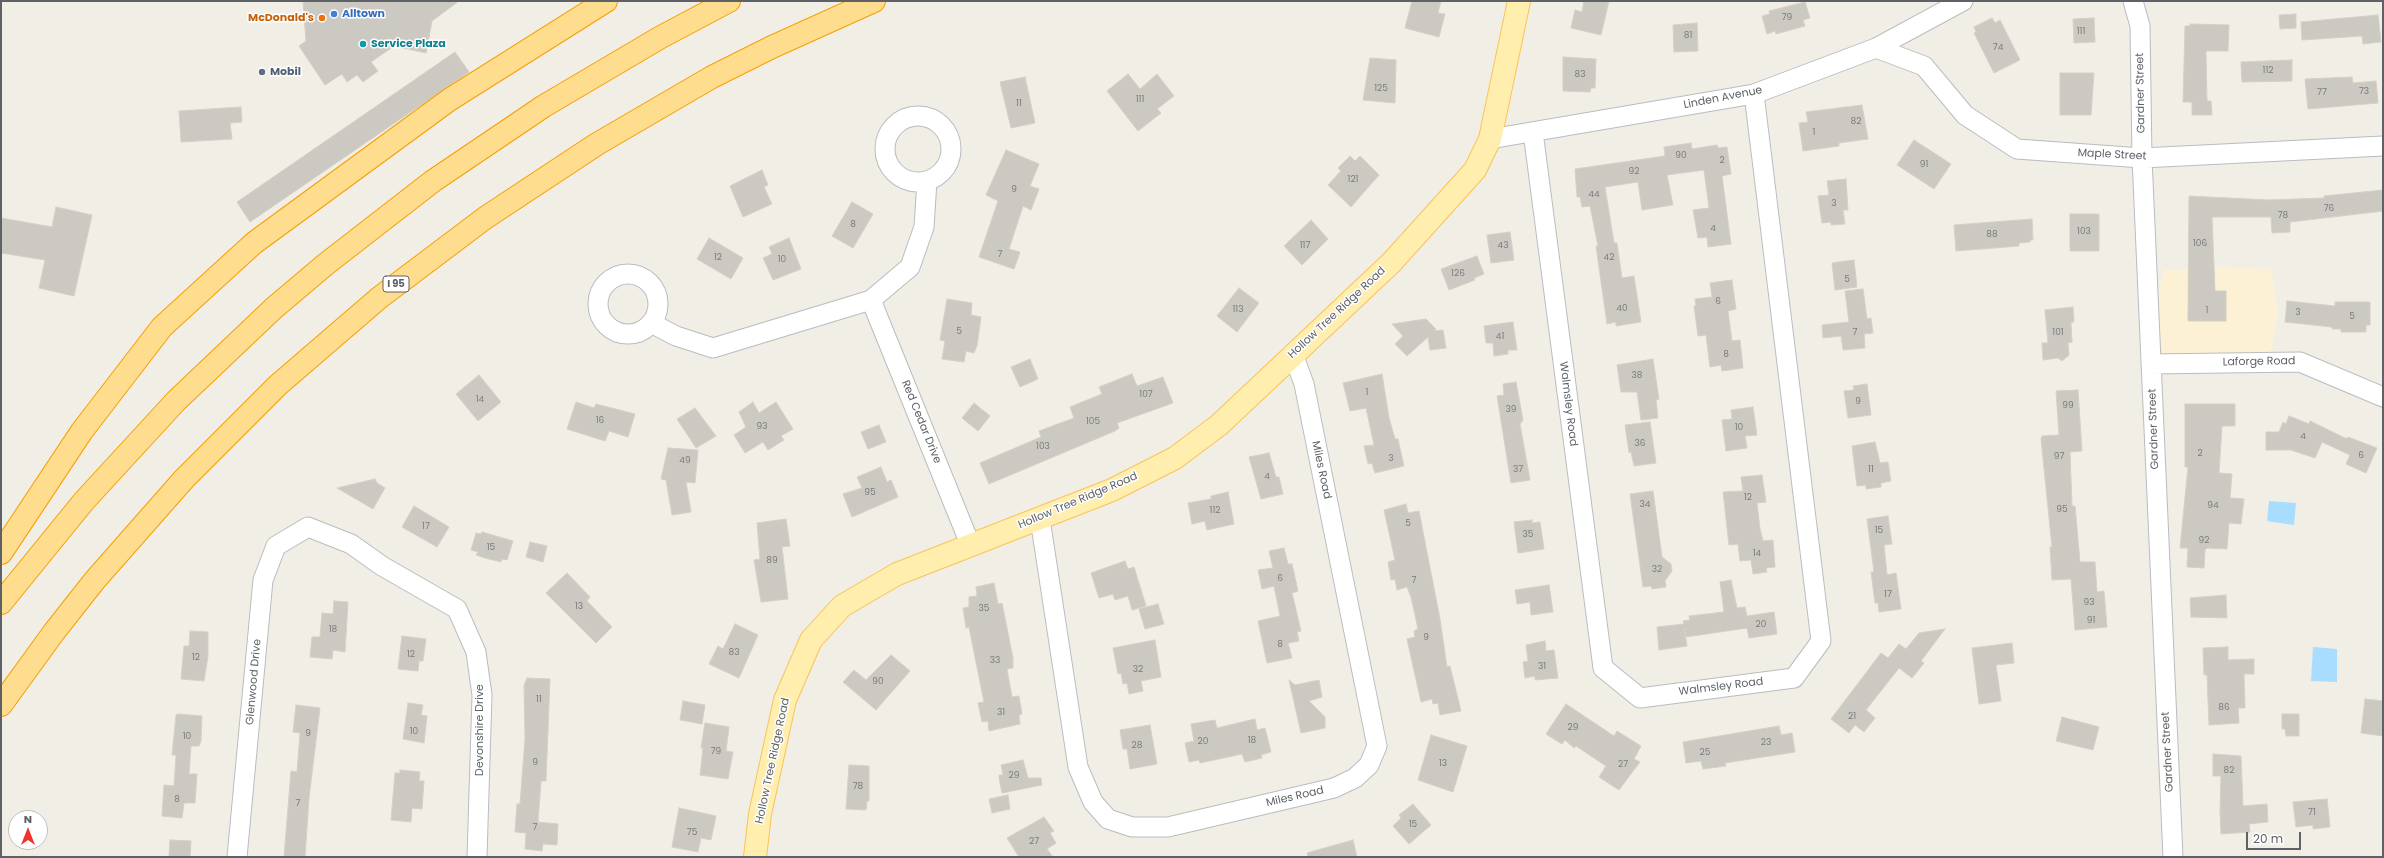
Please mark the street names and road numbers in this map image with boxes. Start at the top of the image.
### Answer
street label: Gardner Street [2134,53,2148,133]
street label: Linden Avenue [1682,84,1764,112]
street label: Maple Street [2077,147,2147,163]
street label: Hollow Tree Ridge Road [1286,264,1388,362]
road number: I 95 [383,276,409,292]
street label: Laforge Road [2223,355,2295,369]
street label: Walmsley Road [1556,361,1580,447]
street label: Red Cedar Drive [898,378,944,466]
street label: Gardner Street [2146,388,2162,470]
street label: Miles Road [1308,440,1334,500]
street label: Hollow Tree Ridge Road [1016,470,1140,532]
street label: Glenwood Drive [244,639,264,725]
street label: Walmsley Road [1678,675,1764,699]
street label: Devonshire Drive [473,684,487,776]
street label: Hollow Tree Ridge Road [753,697,793,825]
street label: Gardner Street [2159,711,2177,793]
street label: Miles Road [1265,784,1325,810]

